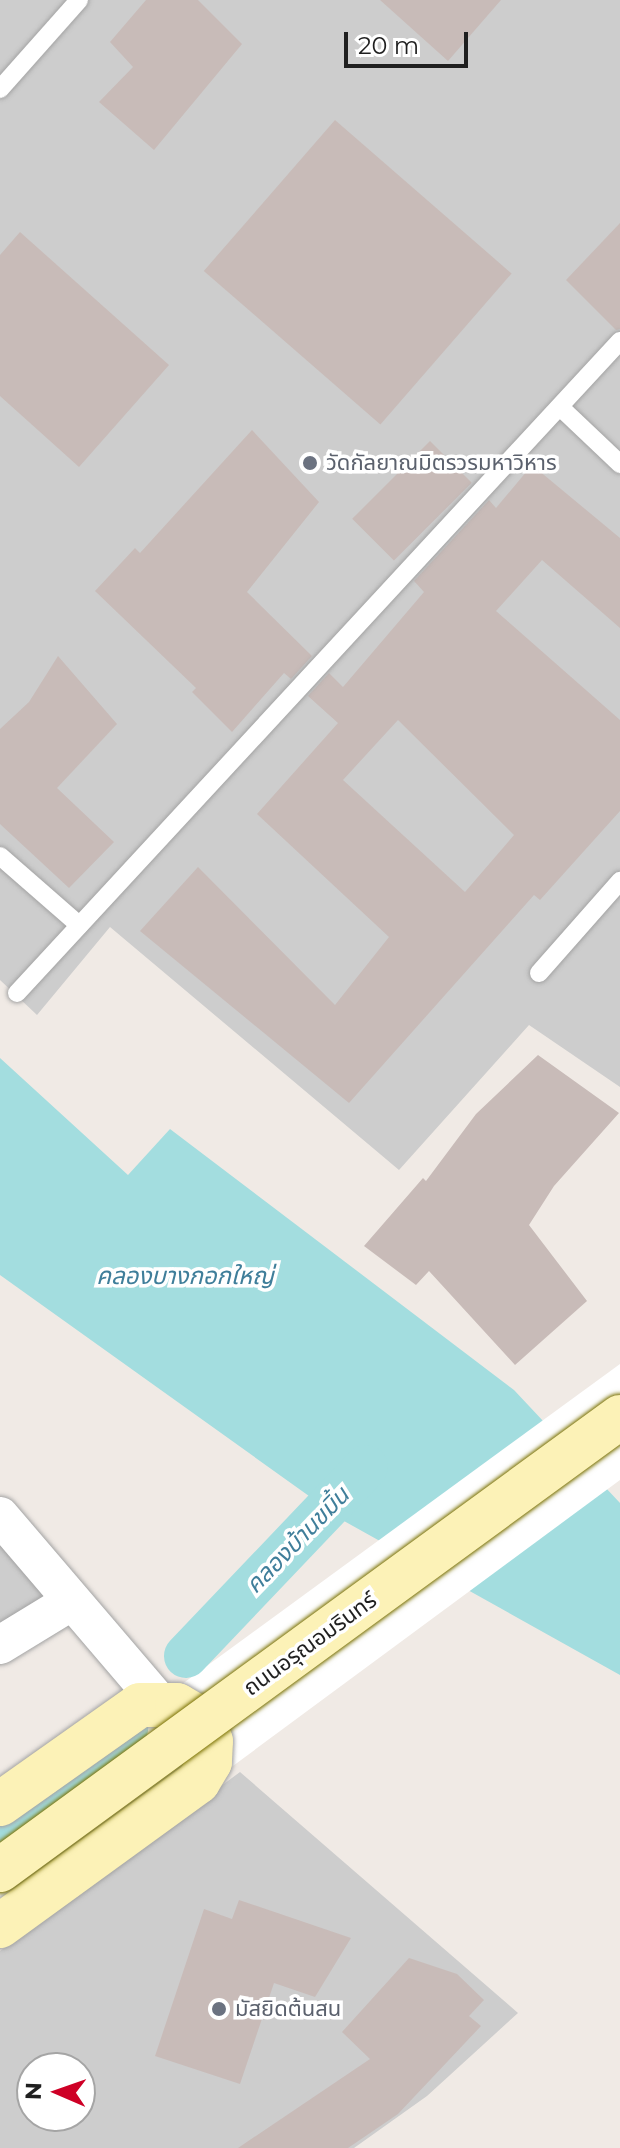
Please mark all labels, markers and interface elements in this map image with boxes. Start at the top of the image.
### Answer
scale bar [348,16,472,66]
text: 20 m [358,31,419,60]
place label: วัดกัลยาณมิตรวรมหาวิหาร [326,450,557,476]
marker: วัดกัลยาณมิตรวรมหาวิหาร [301,454,319,472]
water label: คลองบางกอกใหญ่ [96,1262,274,1290]
water label: คลองบ้านขมิ้น [239,1481,355,1599]
street label: ถนนอรุณอมรินทร์ [238,1587,382,1701]
place label: มัสยิดต้นสน [235,1996,341,2022]
marker: มัสยิดต้นสน [210,2000,228,2018]
north arrow [16,2052,96,2132]
text: N [20,2082,47,2101]

